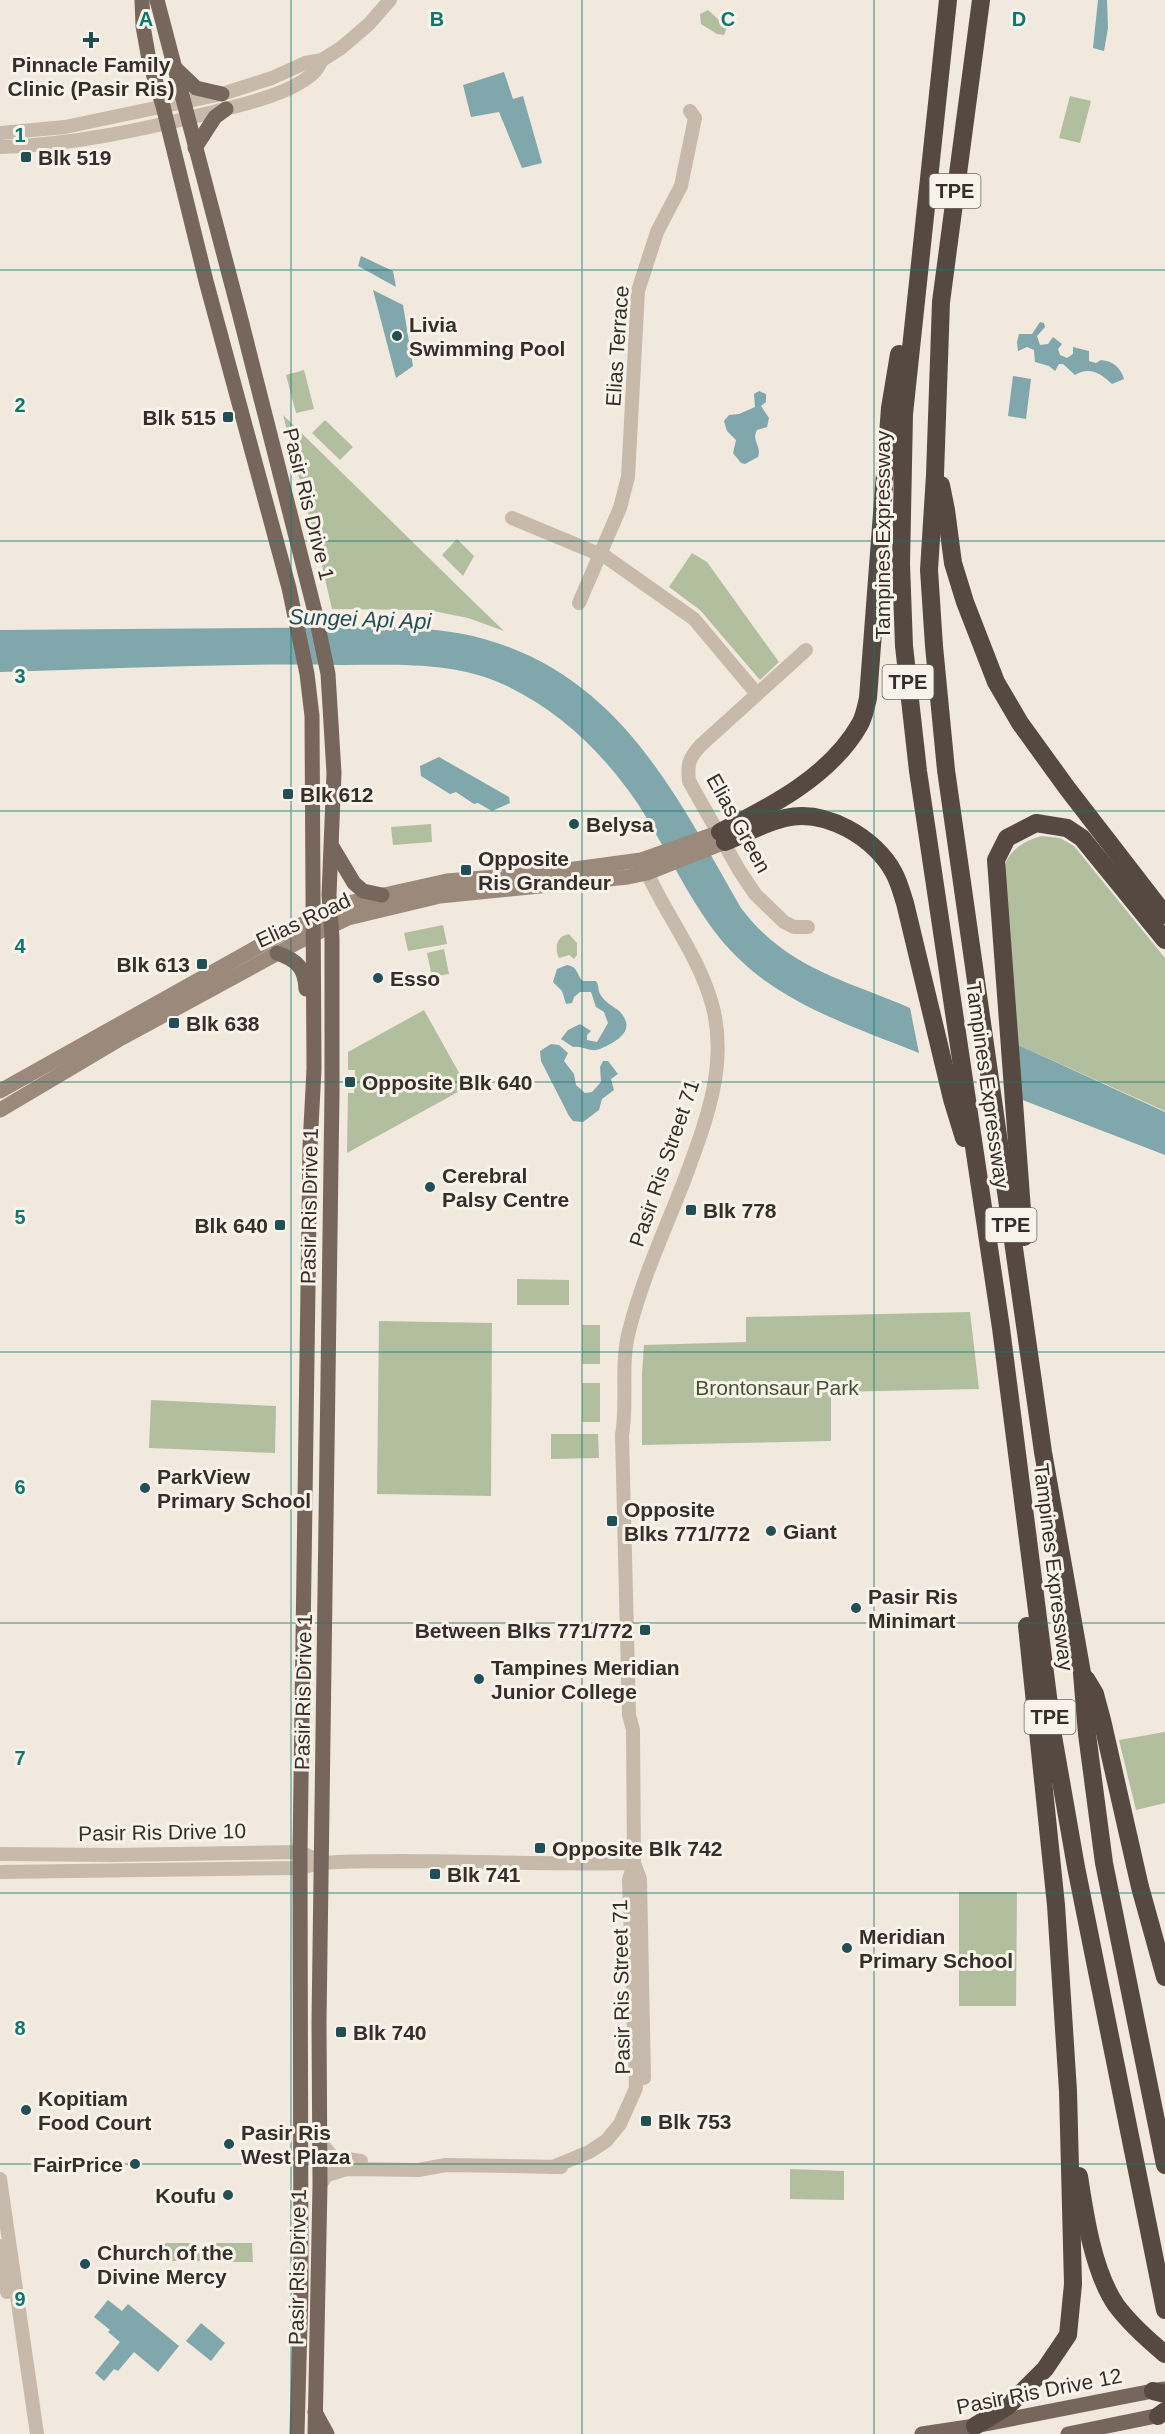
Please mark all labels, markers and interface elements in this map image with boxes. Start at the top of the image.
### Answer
text: A [139,8,153,30]
text: B [430,8,444,30]
text: C [721,8,735,30]
text: D [1012,8,1026,30]
marker: Pinnacle Family Clinic (Pasir Ris) [82,31,100,49]
place label: Pinnacle Family Clinic (Pasir Ris) [8,53,174,100]
text: 1 [14,124,26,146]
place label: Blk 519 [38,146,112,169]
marker: Blk 519 [19,150,33,164]
road number: TPE [930,174,980,208]
street label: Elias Terrace [601,285,633,407]
place label: Livia Swimming Pool [409,313,565,360]
marker: Livia Swimming Pool [390,329,404,343]
text: 2 [14,394,26,416]
place label: Blk 515 [142,406,216,429]
marker: Blk 515 [221,410,235,424]
street label: Pasir Ris Drive 1 [279,425,339,583]
street label: Tampines Expressway [871,430,894,639]
water label: Sungei Api Api [288,604,433,634]
text: 3 [14,665,26,687]
road number: TPE [882,665,934,699]
street label: Elias Green [702,769,776,877]
place label: Blk 612 [300,783,374,806]
marker: Blk 612 [281,787,295,801]
place label: Belysa [586,813,654,836]
marker: Belysa [567,817,581,831]
place label: Opposite Ris Grandeur [478,847,611,894]
marker: Opposite Ris Grandeur [459,863,473,877]
street label: Elias Road [252,888,354,952]
text: 4 [14,935,26,957]
place label: Blk 613 [116,953,190,976]
marker: Blk 613 [195,957,209,971]
place label: Esso [390,967,440,990]
marker: Esso [371,971,385,985]
street label: Tampines Expressway [962,980,1014,1191]
place label: Blk 638 [186,1012,260,1035]
marker: Blk 638 [167,1016,181,1030]
place label: Opposite Blk 640 [362,1071,532,1094]
marker: Opposite Blk 640 [343,1075,357,1089]
street label: Pasir Ris Street 71 [625,1076,703,1250]
street label: Pasir Ris Drive 1 [296,1128,322,1284]
place label: Cerebral Palsy Centre [442,1164,569,1211]
marker: Cerebral Palsy Centre [423,1180,437,1194]
place label: Blk 778 [703,1199,777,1222]
marker: Blk 778 [684,1203,698,1217]
text: 5 [14,1206,26,1228]
road number: TPE [986,1208,1036,1242]
place label: Blk 640 [194,1214,268,1237]
marker: Blk 640 [273,1218,287,1232]
park label: Brontonsaur Park [695,1376,859,1399]
street label: Tampines Expressway [1030,1462,1078,1673]
place label: ParkView Primary School [157,1465,311,1512]
text: 6 [14,1476,26,1498]
marker: ParkView Primary School [138,1481,152,1495]
place label: Opposite Blks 771/772 [624,1498,750,1545]
marker: Opposite Blks 771/772 [605,1514,619,1528]
place label: Giant [783,1520,837,1543]
marker: Giant [764,1524,778,1538]
place label: Pasir Ris Minimart [868,1585,958,1632]
marker: Pasir Ris Minimart [849,1601,863,1615]
street label: Pasir Ris Drive 1 [290,1614,316,1770]
place label: Between Blks 771/772 [415,1619,633,1642]
marker: Between Blks 771/772 [638,1623,652,1637]
place label: Tampines Meridian Junior College [491,1656,680,1703]
marker: Tampines Meridian Junior College [472,1672,486,1686]
road number: TPE [1024,1700,1076,1734]
text: 7 [14,1747,26,1769]
street label: Pasir Ris Drive 10 [78,1819,246,1845]
place label: Opposite Blk 742 [552,1837,722,1860]
marker: Opposite Blk 742 [533,1841,547,1855]
place label: Blk 741 [447,1863,521,1886]
marker: Blk 741 [428,1867,442,1881]
street label: Pasir Ris Street 71 [608,1899,634,2075]
place label: Meridian Primary School [859,1925,1013,1972]
marker: Meridian Primary School [840,1941,854,1955]
text: 8 [14,2017,26,2039]
place label: Blk 740 [353,2021,427,2044]
marker: Blk 740 [334,2025,348,2039]
place label: Kopitiam Food Court [38,2087,151,2134]
marker: Kopitiam Food Court [19,2103,33,2117]
place label: Blk 753 [658,2110,732,2133]
marker: Blk 753 [639,2114,653,2128]
place label: Pasir Ris West Plaza [241,2121,351,2168]
marker: Pasir Ris West Plaza [222,2137,236,2151]
place label: FairPrice [33,2153,123,2176]
marker: FairPrice [128,2157,142,2171]
place label: Koufu [155,2184,216,2207]
marker: Koufu [221,2188,235,2202]
street label: Pasir Ris Drive 1 [284,2189,310,2345]
place label: Church of the Divine Mercy [97,2241,234,2288]
marker: Church of the Divine Mercy [78,2257,92,2271]
text: 9 [14,2288,26,2310]
street label: Pasir Ris Drive 12 [954,2364,1124,2418]

